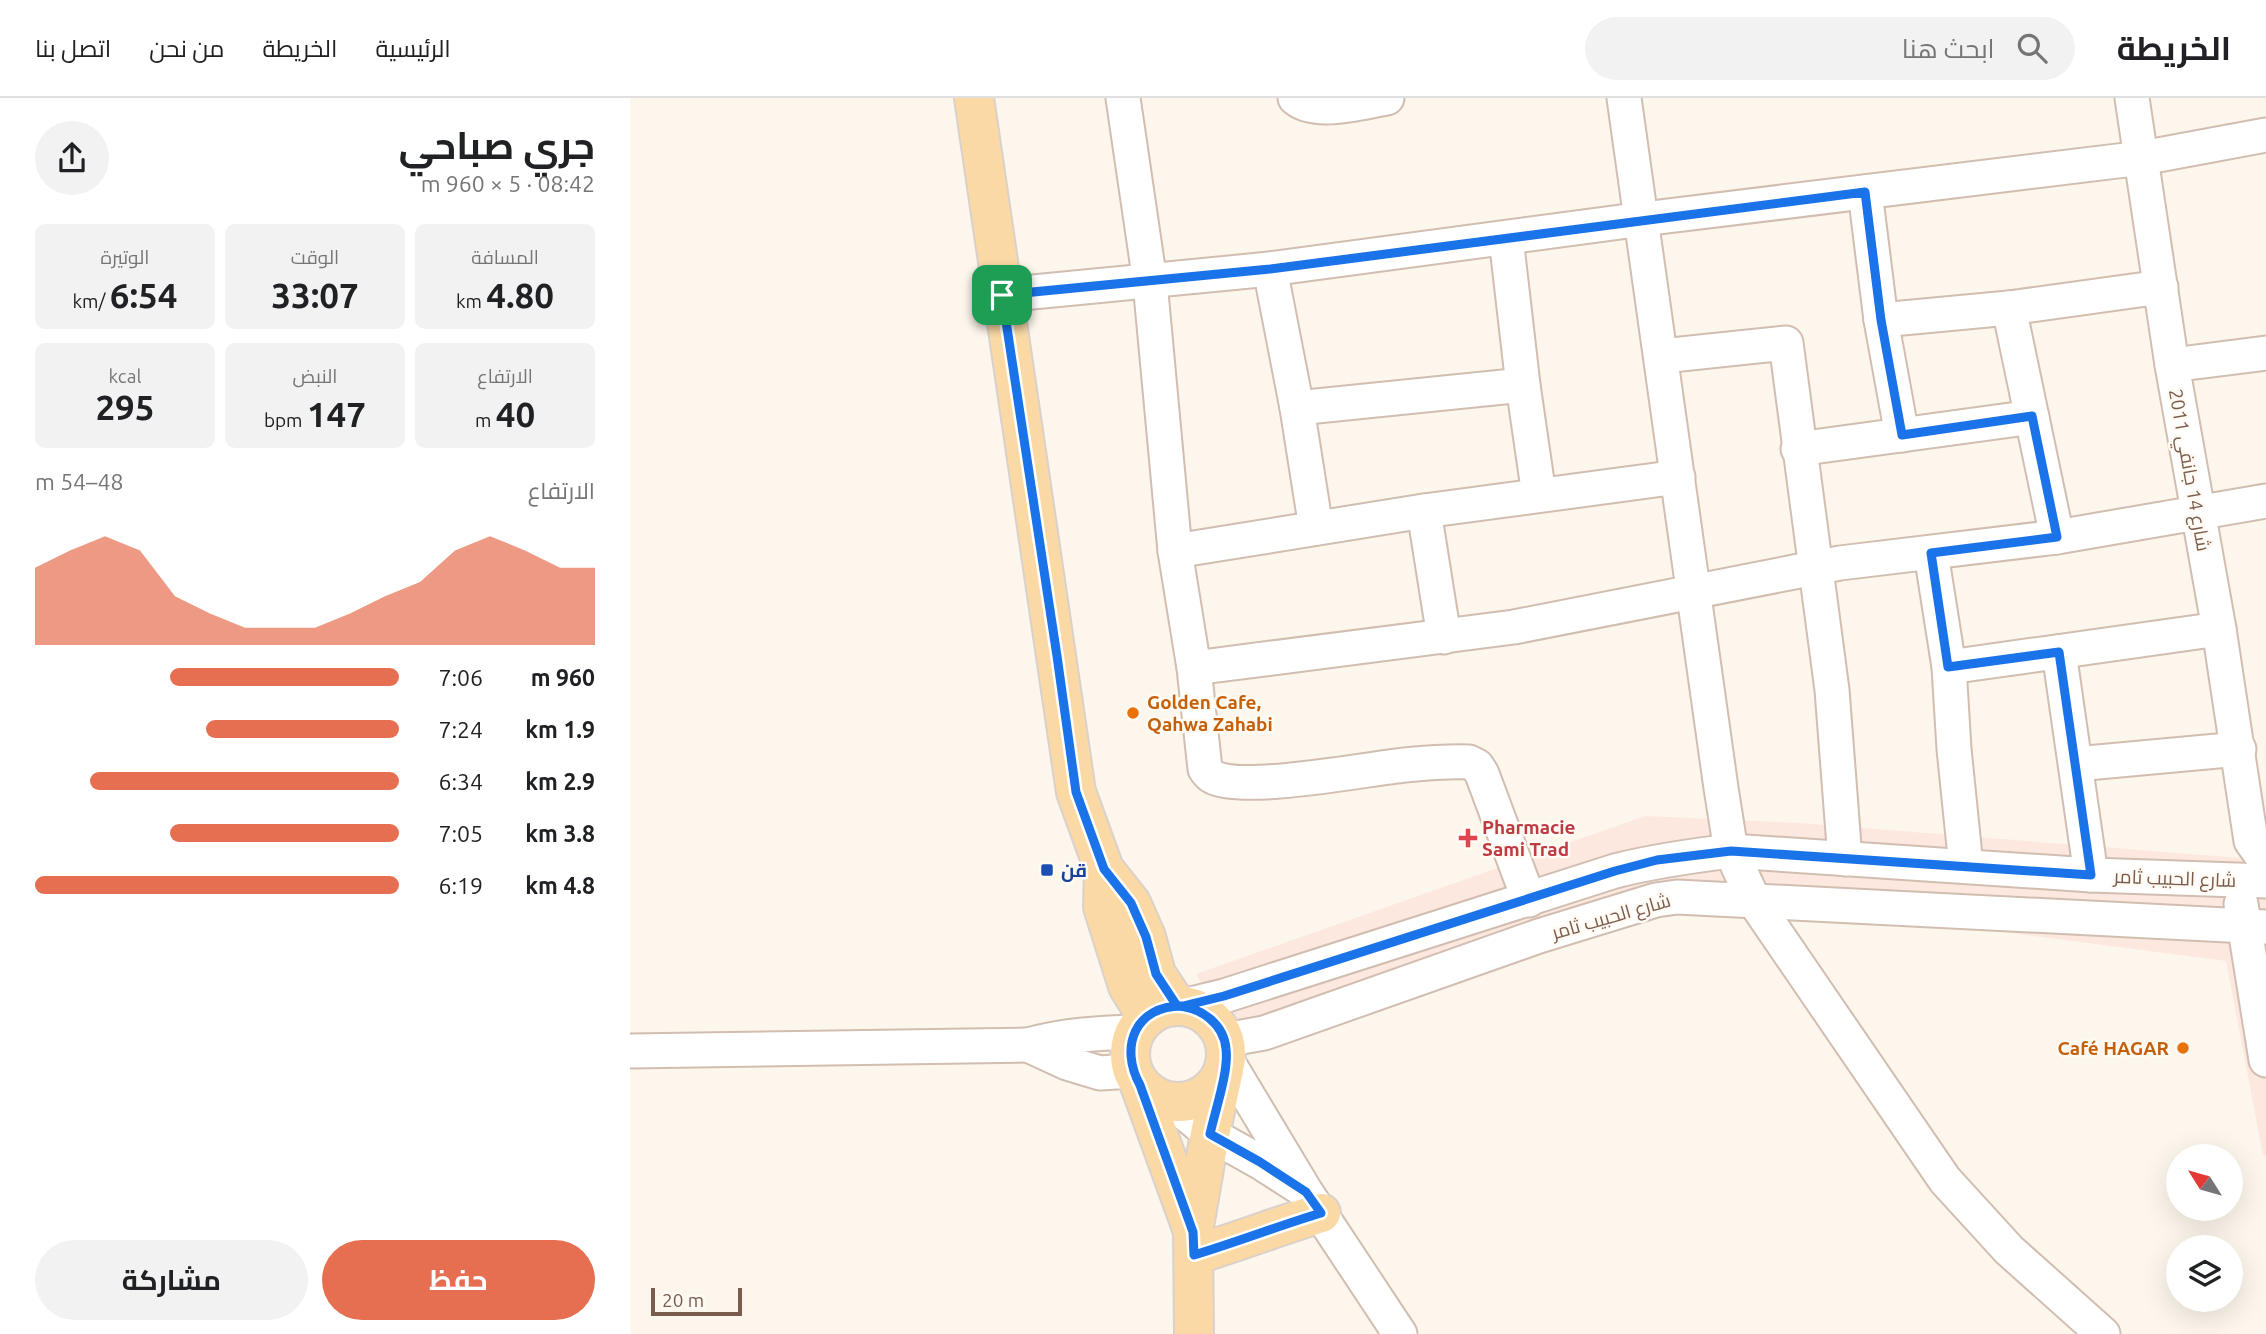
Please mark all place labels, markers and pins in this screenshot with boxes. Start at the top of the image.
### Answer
pin [972,265,1032,325]
place label: Golden Cafe, Qahwa Zahabi [1147,691,1273,735]
marker: Golden Cafe, Qahwa Zahabi [1125,705,1141,721]
place label: Pharmacie Sami Trad [1482,816,1576,860]
marker: Pharmacie Sami Trad [1460,830,1476,846]
place label: قن [1061,859,1087,882]
marker: قن [1039,862,1055,878]
place label: Café HAGAR [2058,1037,2170,1059]
marker: Café HAGAR [2175,1040,2191,1056]

